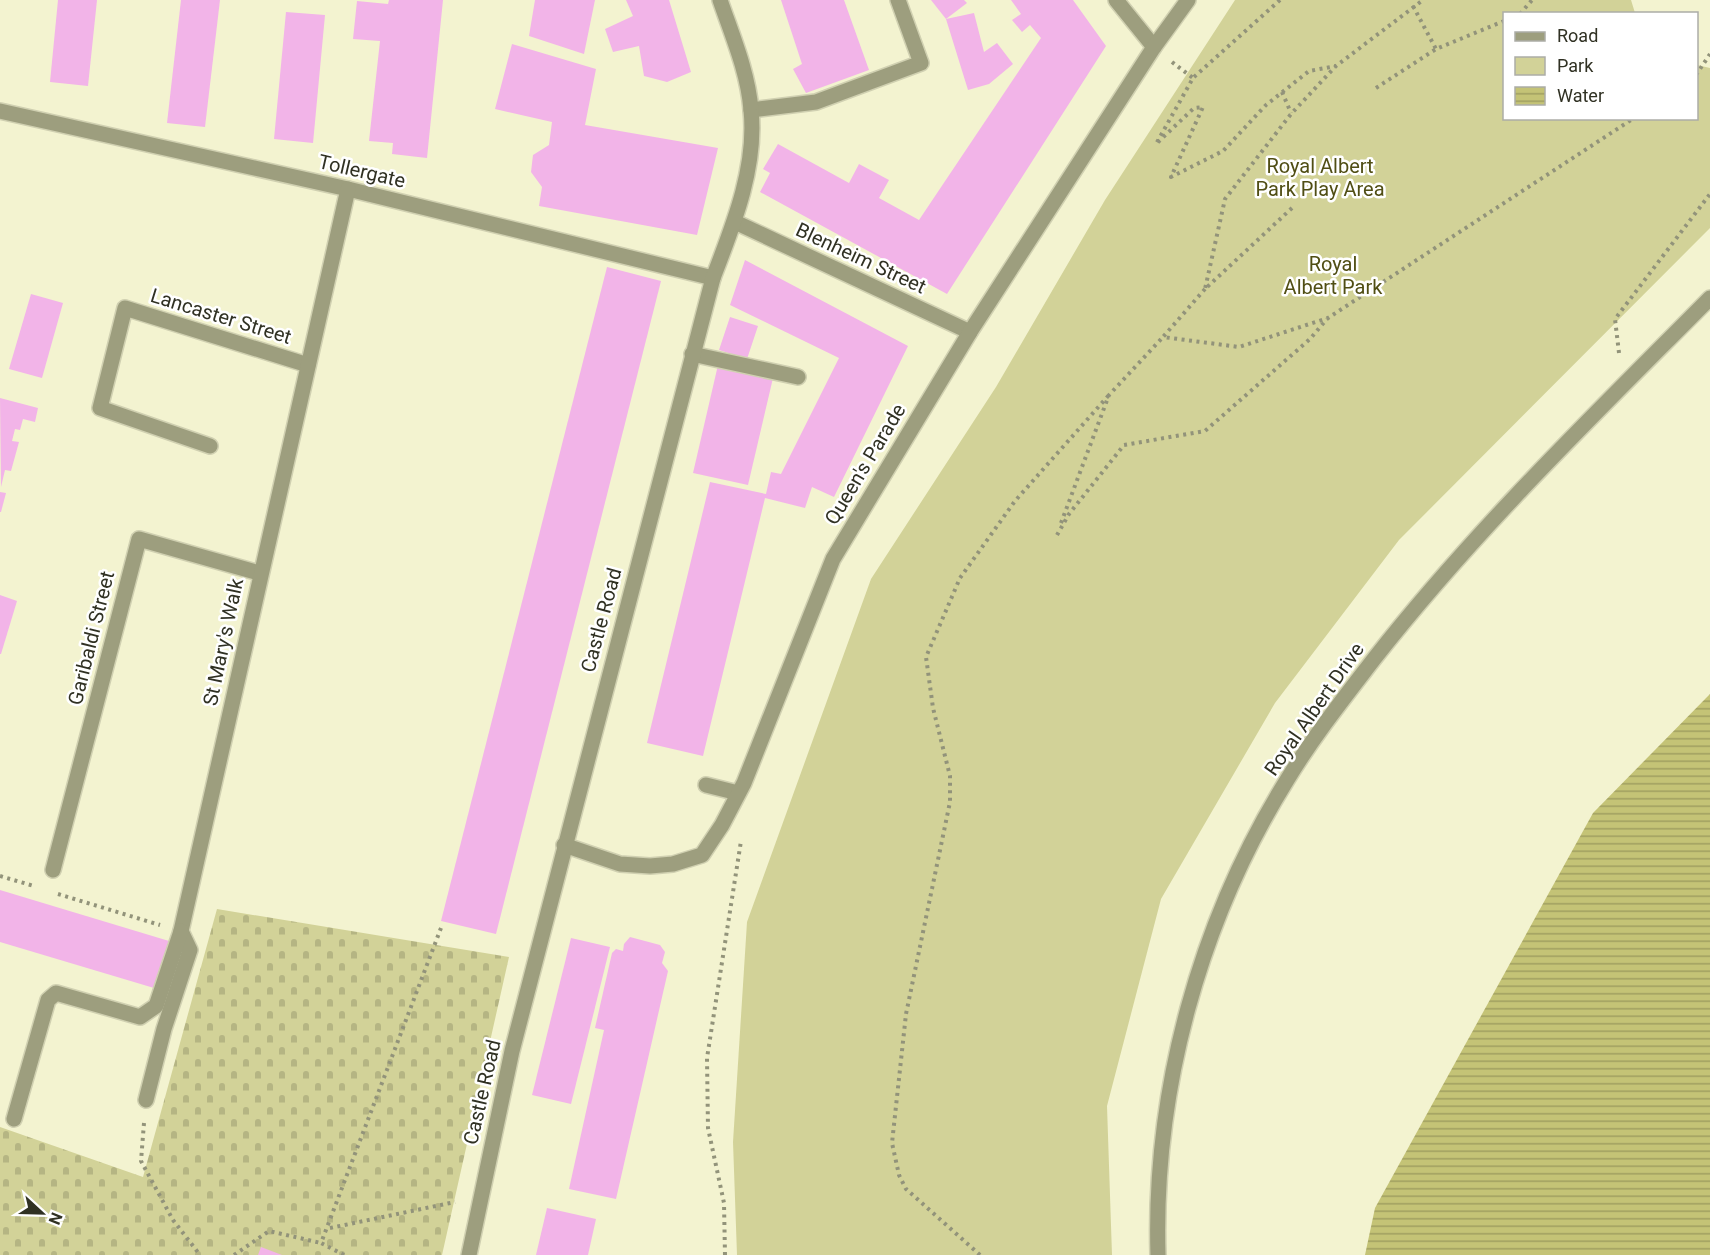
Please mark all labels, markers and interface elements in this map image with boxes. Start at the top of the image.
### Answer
legend [1503,12,1698,120]
text: Road [1557,25,1598,46]
text: Park [1557,55,1594,76]
text: Water [1557,85,1604,106]
street label: Tollergate [316,149,408,193]
park label: Royal Albert Park Play Area [1255,154,1385,201]
street label: Blenheim Street [792,217,930,299]
park label: Royal Albert Park [1284,252,1383,299]
street label: Lancaster Street [148,283,294,349]
street label: Queen's Parade [820,399,910,529]
street label: Castle Road [576,565,626,675]
street label: Garibaldi Street [63,569,119,707]
street label: St Mary's Walk [198,575,248,708]
street label: Royal Albert Drive [1259,638,1369,780]
street label: Castle Road [458,1037,506,1147]
north arrow [12,1183,72,1243]
text: N [45,1210,66,1227]

